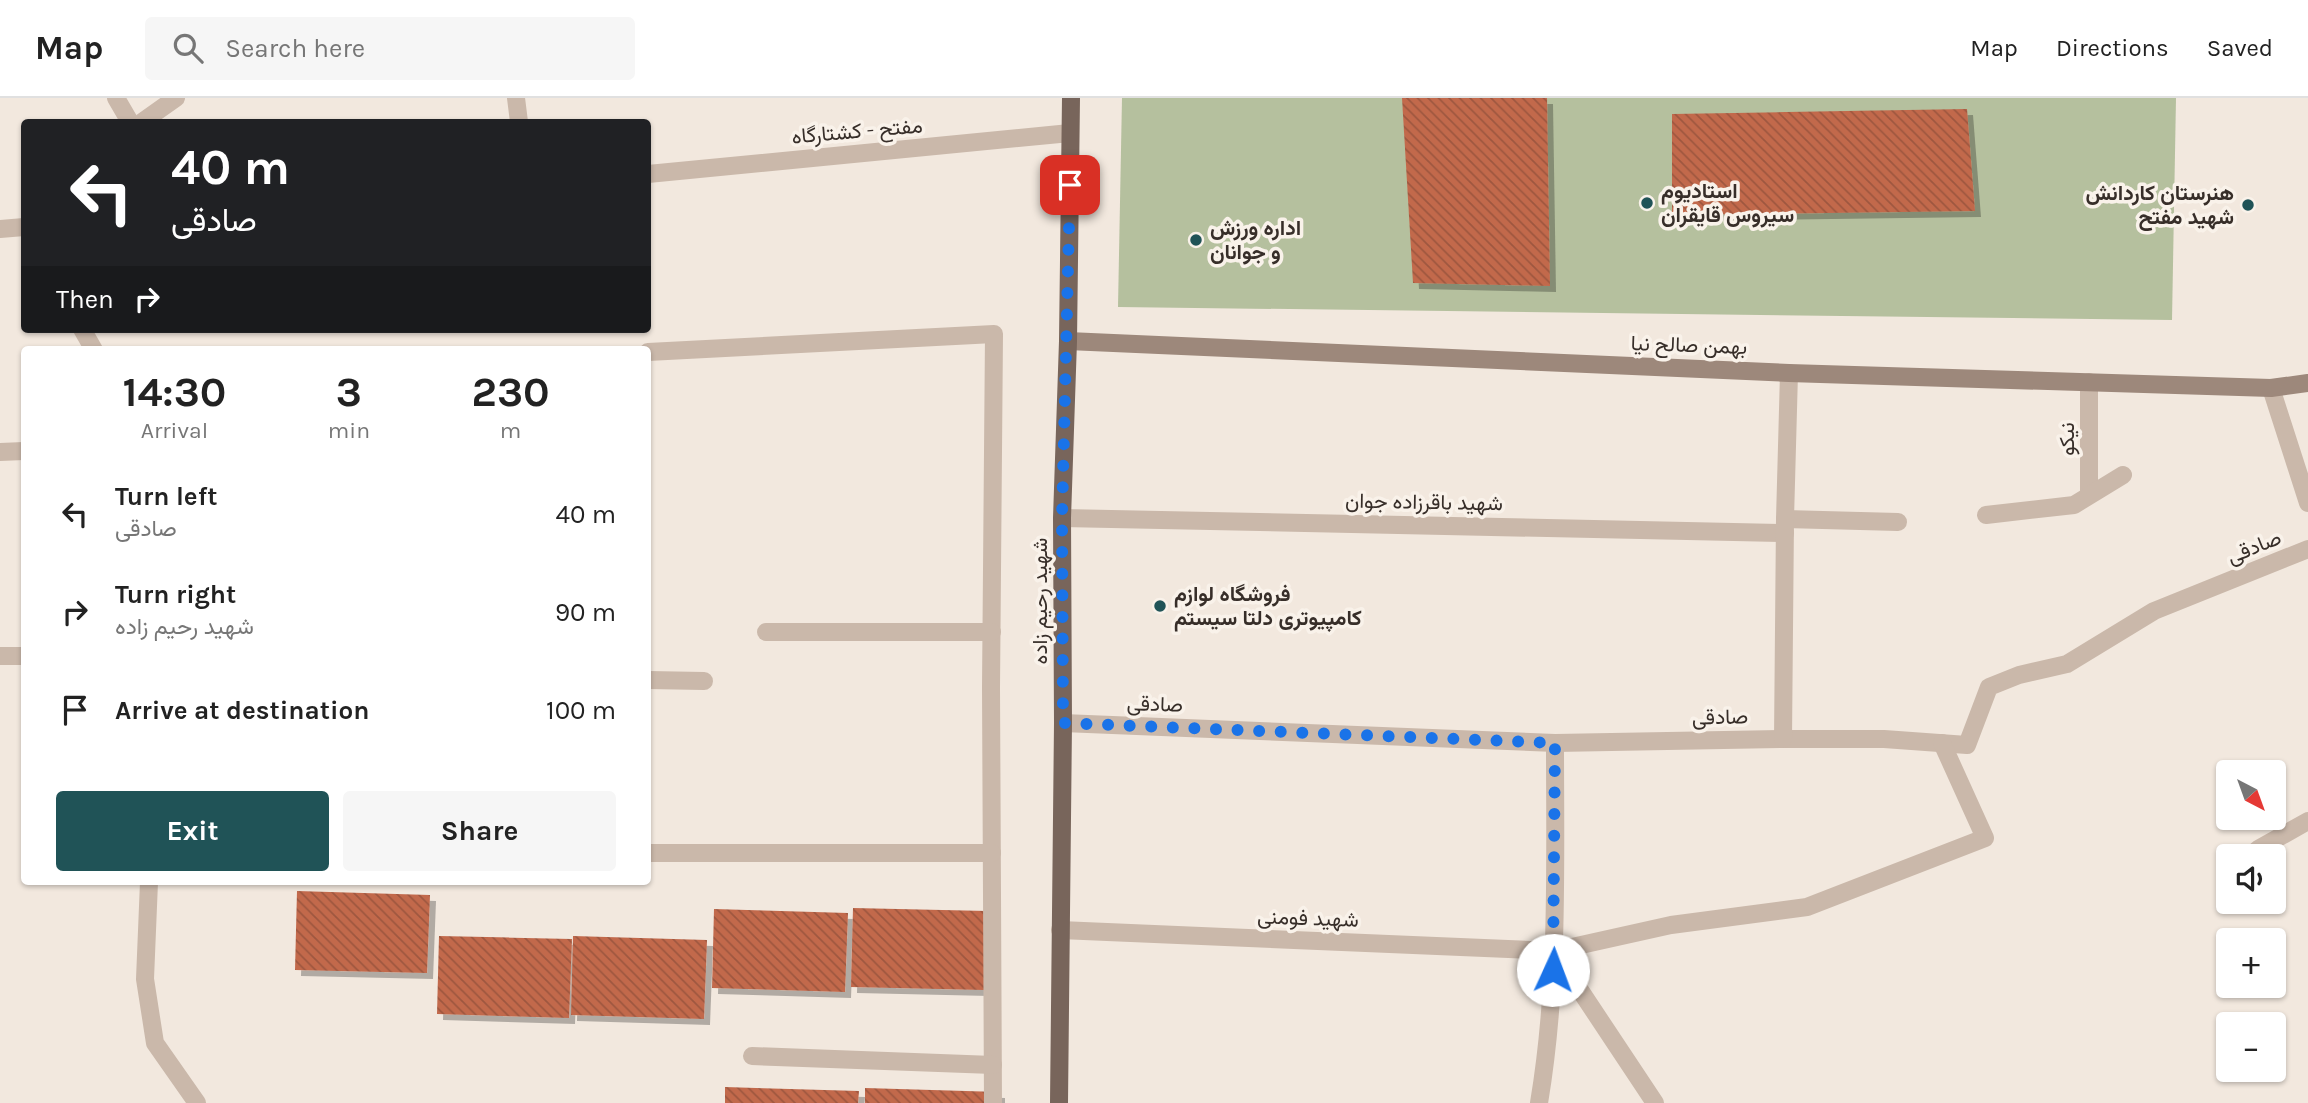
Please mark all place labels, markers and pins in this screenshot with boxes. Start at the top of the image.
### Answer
pin [1040,155,1100,215]
place label: استادیوم سیروس قایقران [1661,179,1794,228]
place label: هنرستان کاردانش شهید مفتح [2085,181,2234,231]
marker: استادیوم سیروس قایقران [1639,195,1655,211]
marker: هنرستان کاردانش شهید مفتح [2240,197,2256,213]
place label: اداره ورزش و جوانان [1210,216,1301,265]
marker: اداره ورزش و جوانان [1188,232,1204,248]
place label: فروشگاه لوازم کامپیوتری دلتا سیستم [1174,582,1362,632]
marker: فروشگاه لوازم کامپیوتری دلتا سیستم [1152,598,1168,614]

